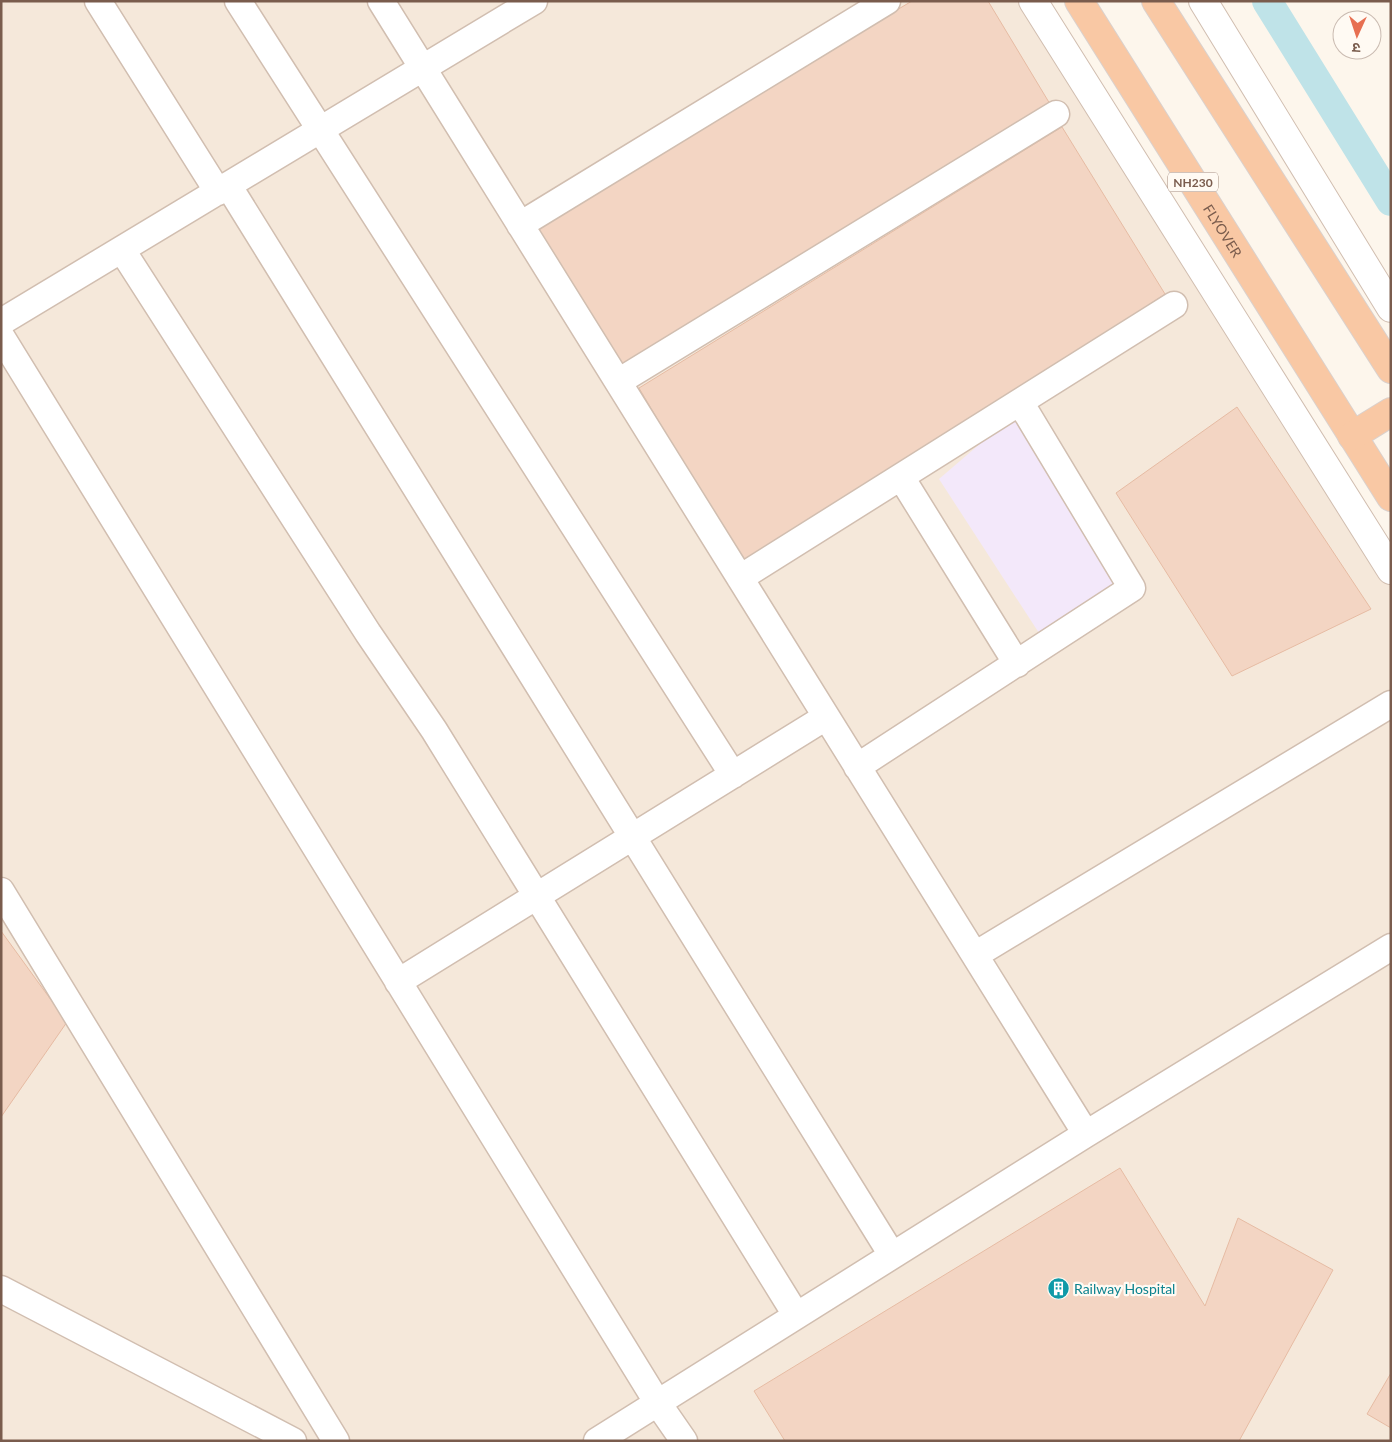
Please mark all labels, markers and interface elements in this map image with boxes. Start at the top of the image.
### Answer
north arrow [1332,10,1382,60]
text: उ [1351,40,1361,57]
road number: NH230 [1168,172,1218,192]
street label: FLYOVER [1200,201,1246,260]
building icon: Railway Hospital [1046,1276,1070,1300]
place label: Railway Hospital [1074,1280,1175,1297]

